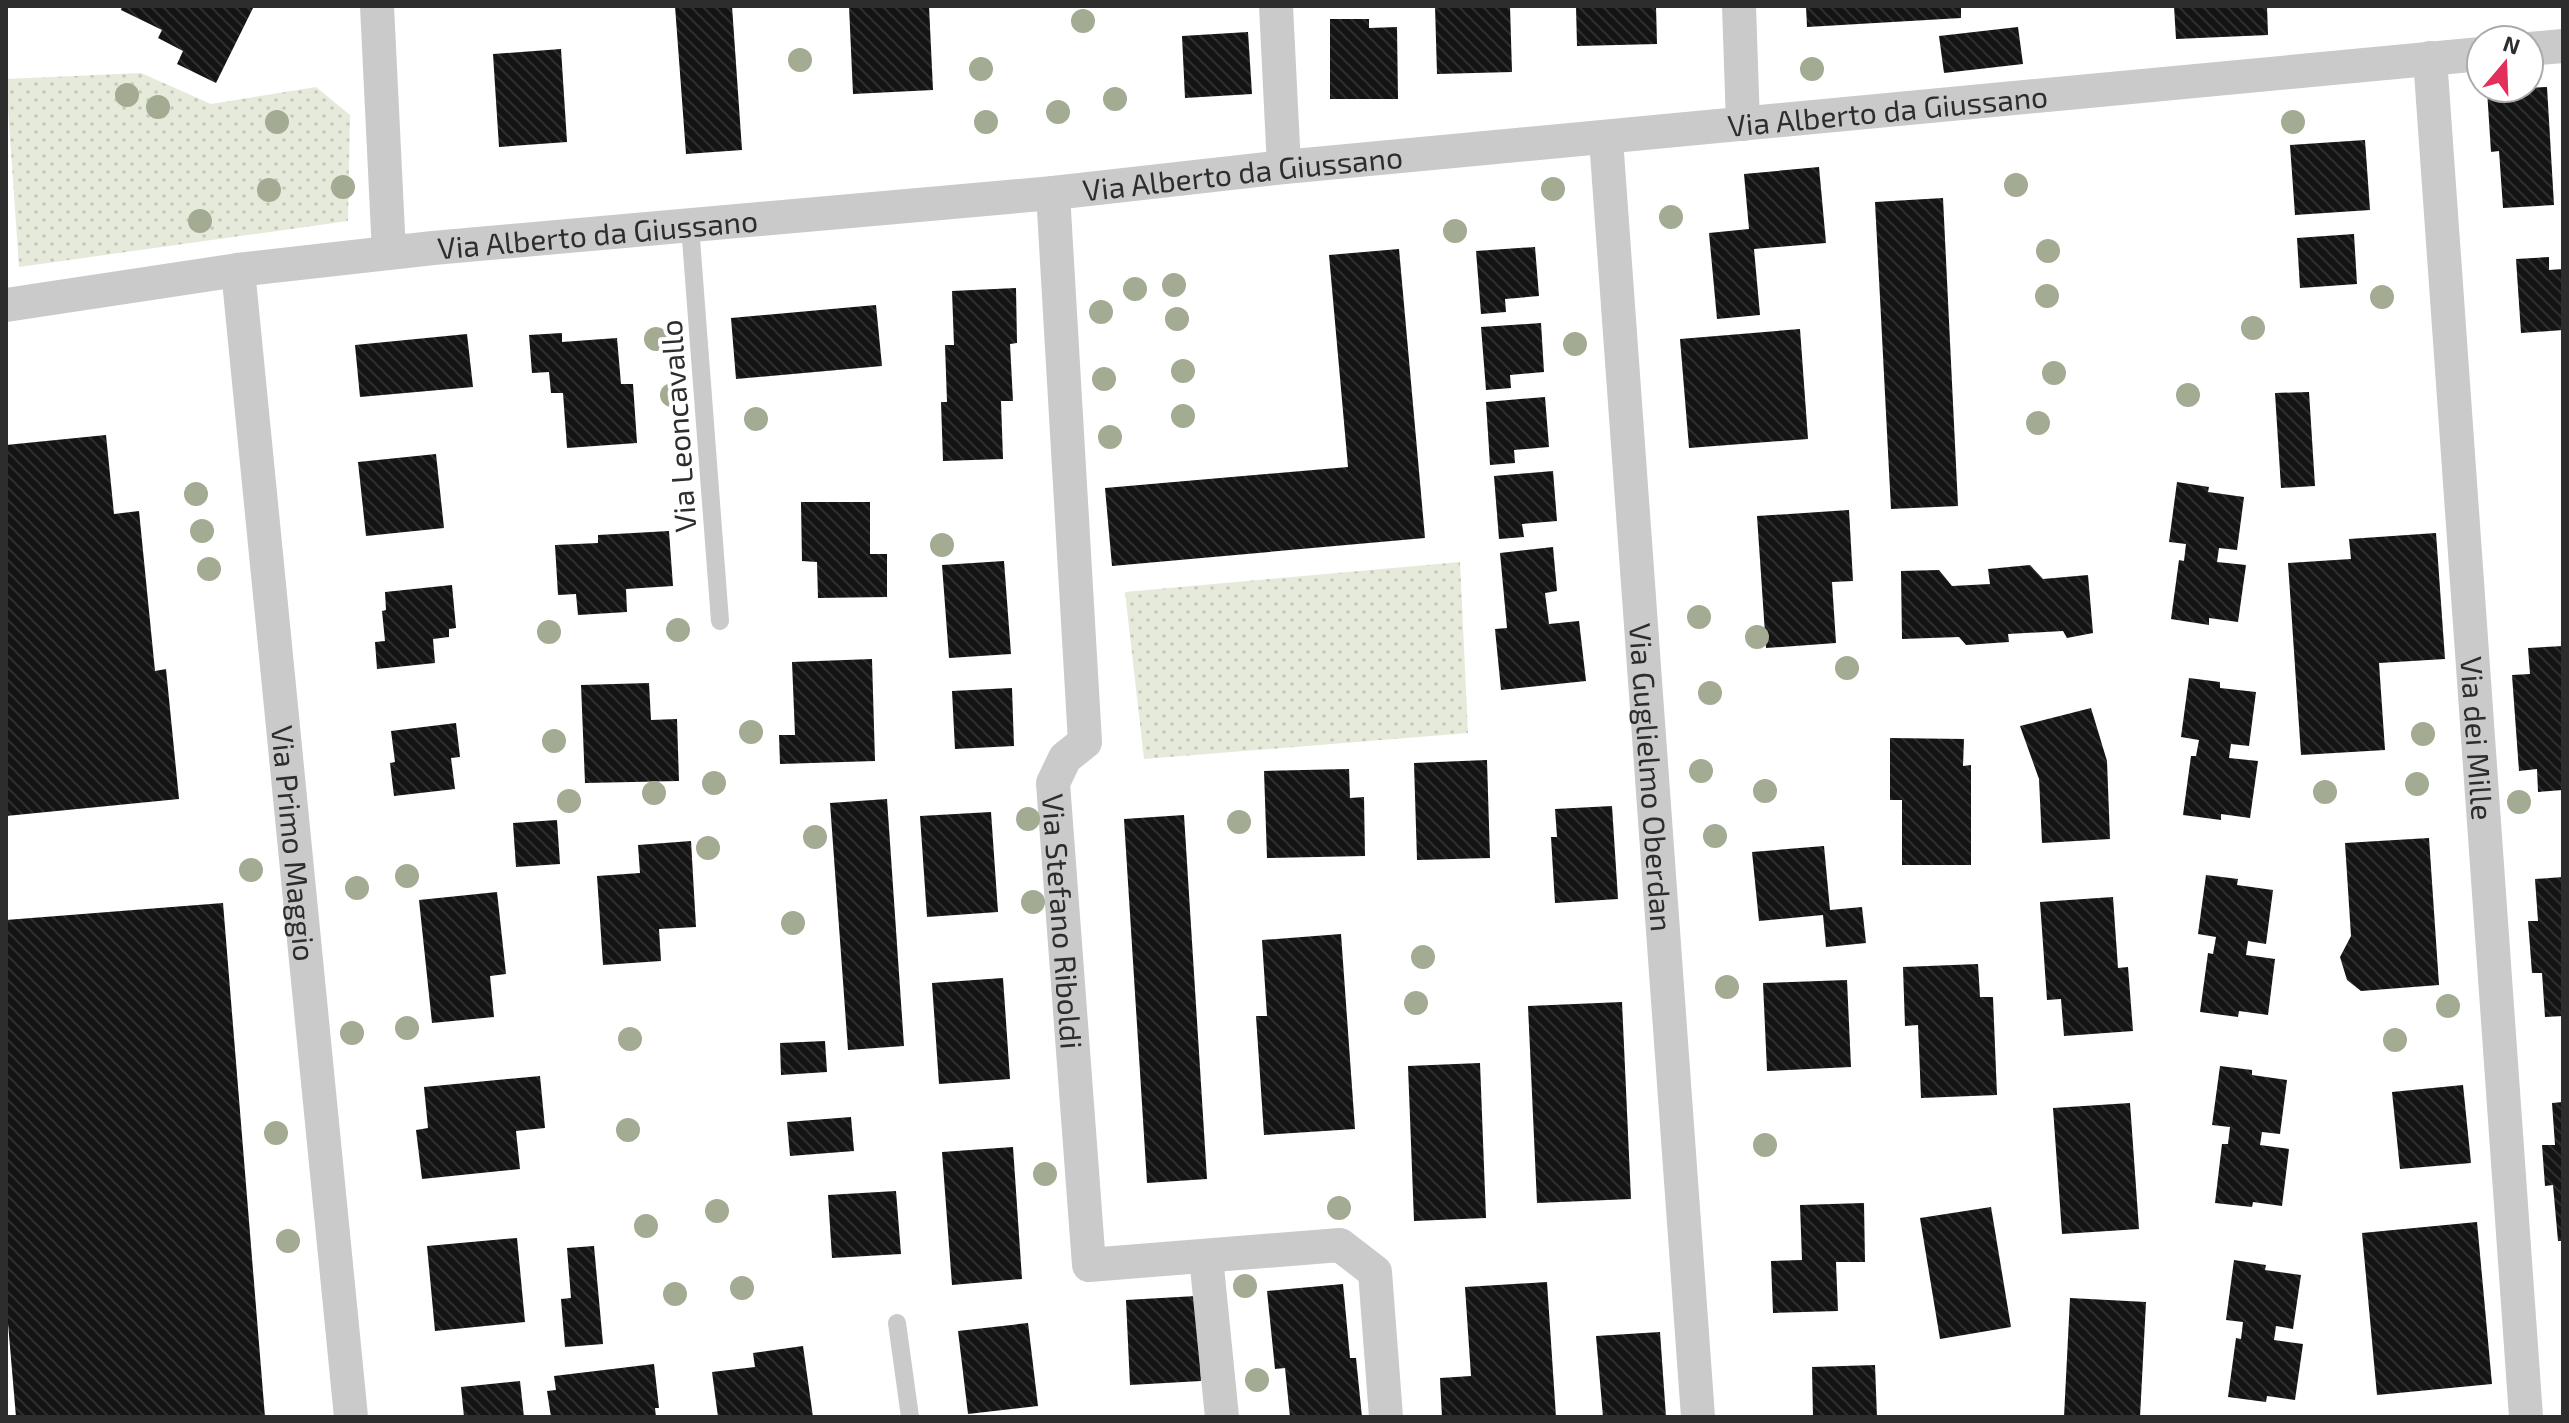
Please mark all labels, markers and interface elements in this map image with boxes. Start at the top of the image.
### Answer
north arrow [2465,24,2545,104]
text: N [2500,29,2524,59]
street label: Via Alberto da Giussano [1726,77,2049,143]
street label: Via Alberto da Giussano [1081,138,1404,208]
street label: Via Alberto da Giussano [436,201,759,266]
street label: Via Leoncavallo [652,318,702,534]
street label: Via Guglielmo Oberdan [1623,622,1681,933]
street label: Via dei Mille [2454,655,2502,821]
street label: Via Primo Maggio [265,724,324,963]
street label: Via Stefano Riboldi [1036,792,1091,1050]

